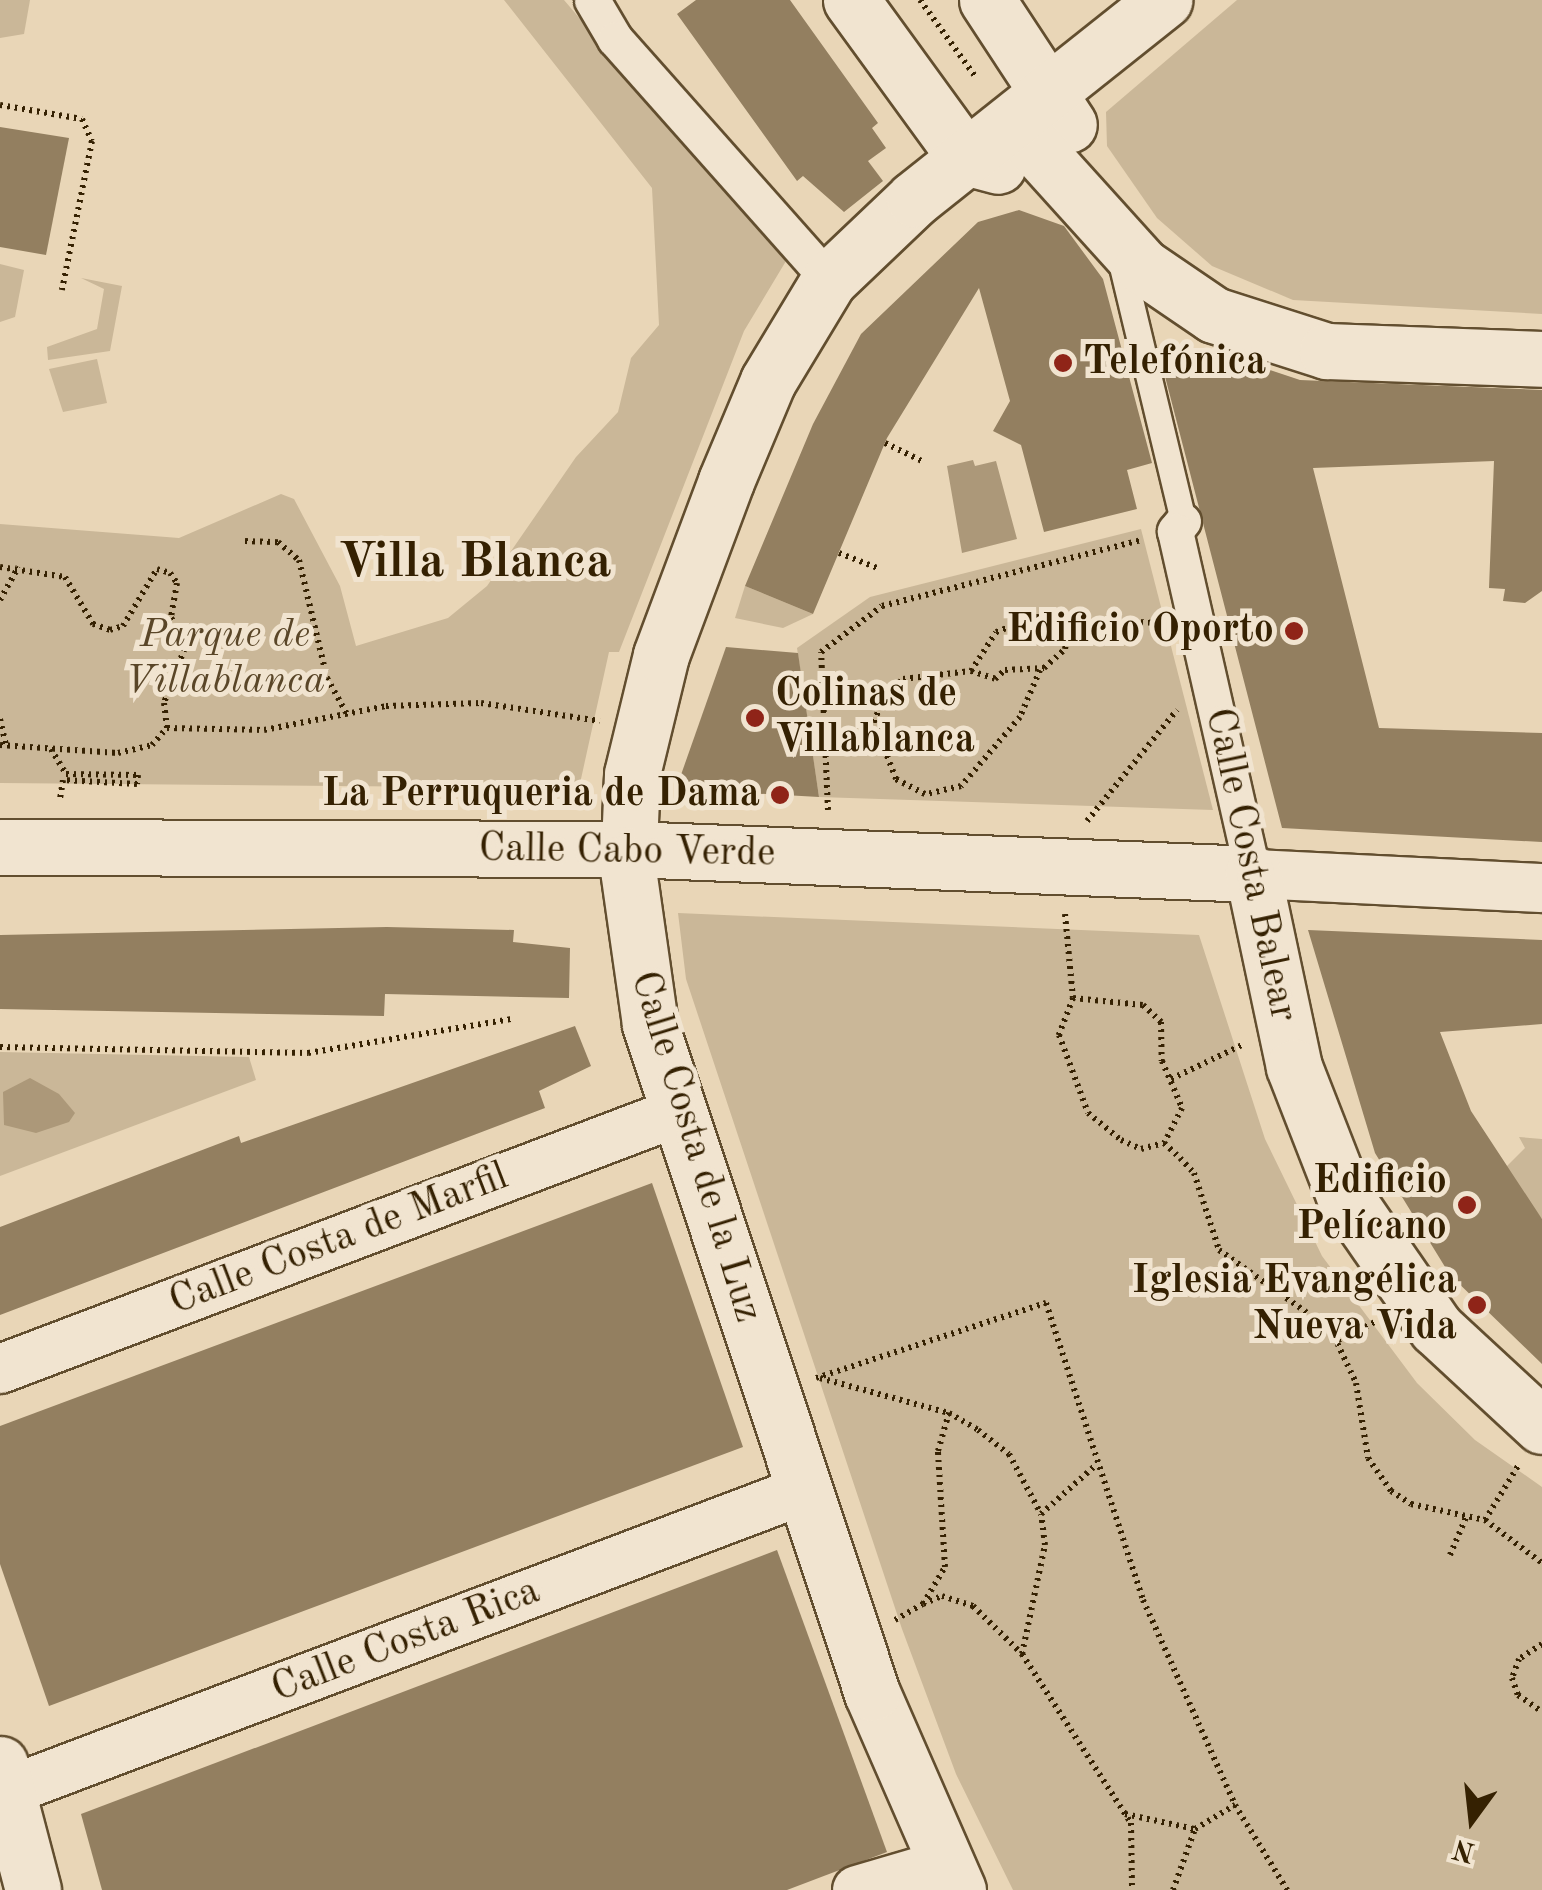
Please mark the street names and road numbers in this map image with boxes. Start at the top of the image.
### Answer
street label: Calle Costa Balear [1193,704,1307,1026]
street label: Calle Cabo Verde [478,825,776,879]
street label: Calle Costa de la Luz [619,966,771,1328]
street label: Calle Costa de Marfil [163,1153,515,1327]
street label: Calle Costa Rica [265,1568,547,1714]

